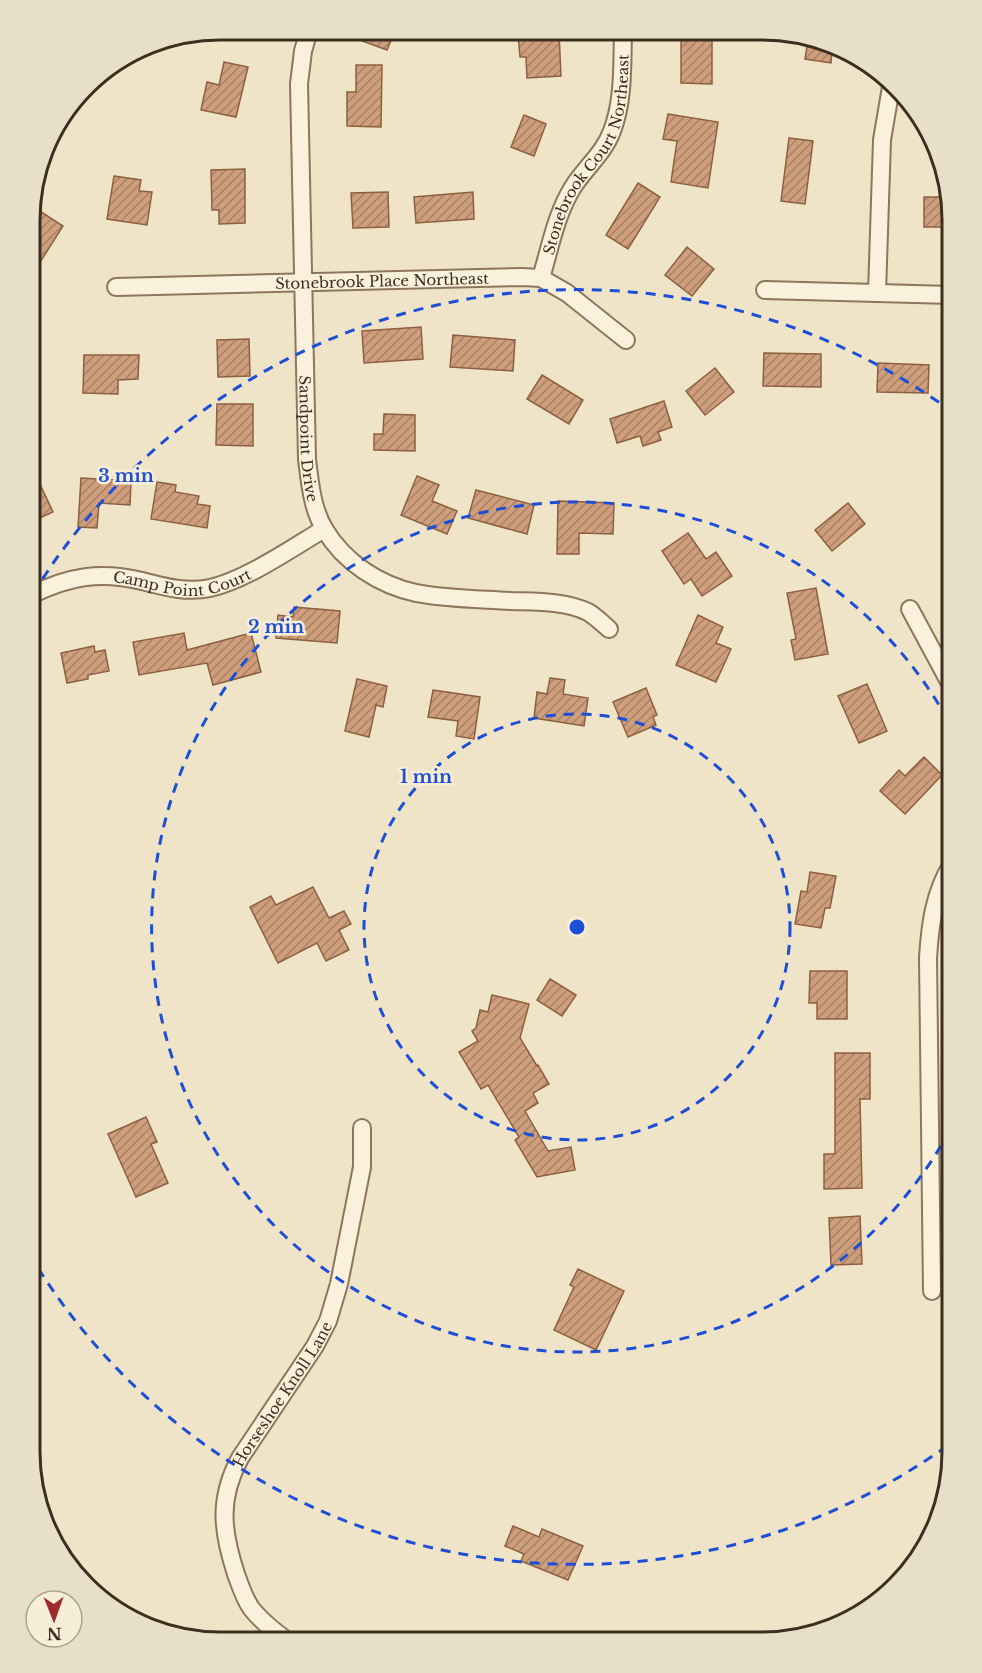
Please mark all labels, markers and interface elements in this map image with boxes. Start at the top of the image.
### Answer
street label: Stonebrook Court Northeast [538,54,632,257]
street label: Stonebrook Place Northeast [275,268,489,293]
street label: Sandpoint Drive [296,375,323,504]
text: 3 min [98,465,154,487]
street label: Camp Point Court [112,564,254,599]
text: 2 min [248,616,304,638]
text: 1 min [400,766,452,788]
centre of rings [567,917,587,937]
street label: Horseshoe Knoll Lane [228,1318,336,1470]
north arrow [24,1589,84,1649]
text: N [47,1624,62,1644]

